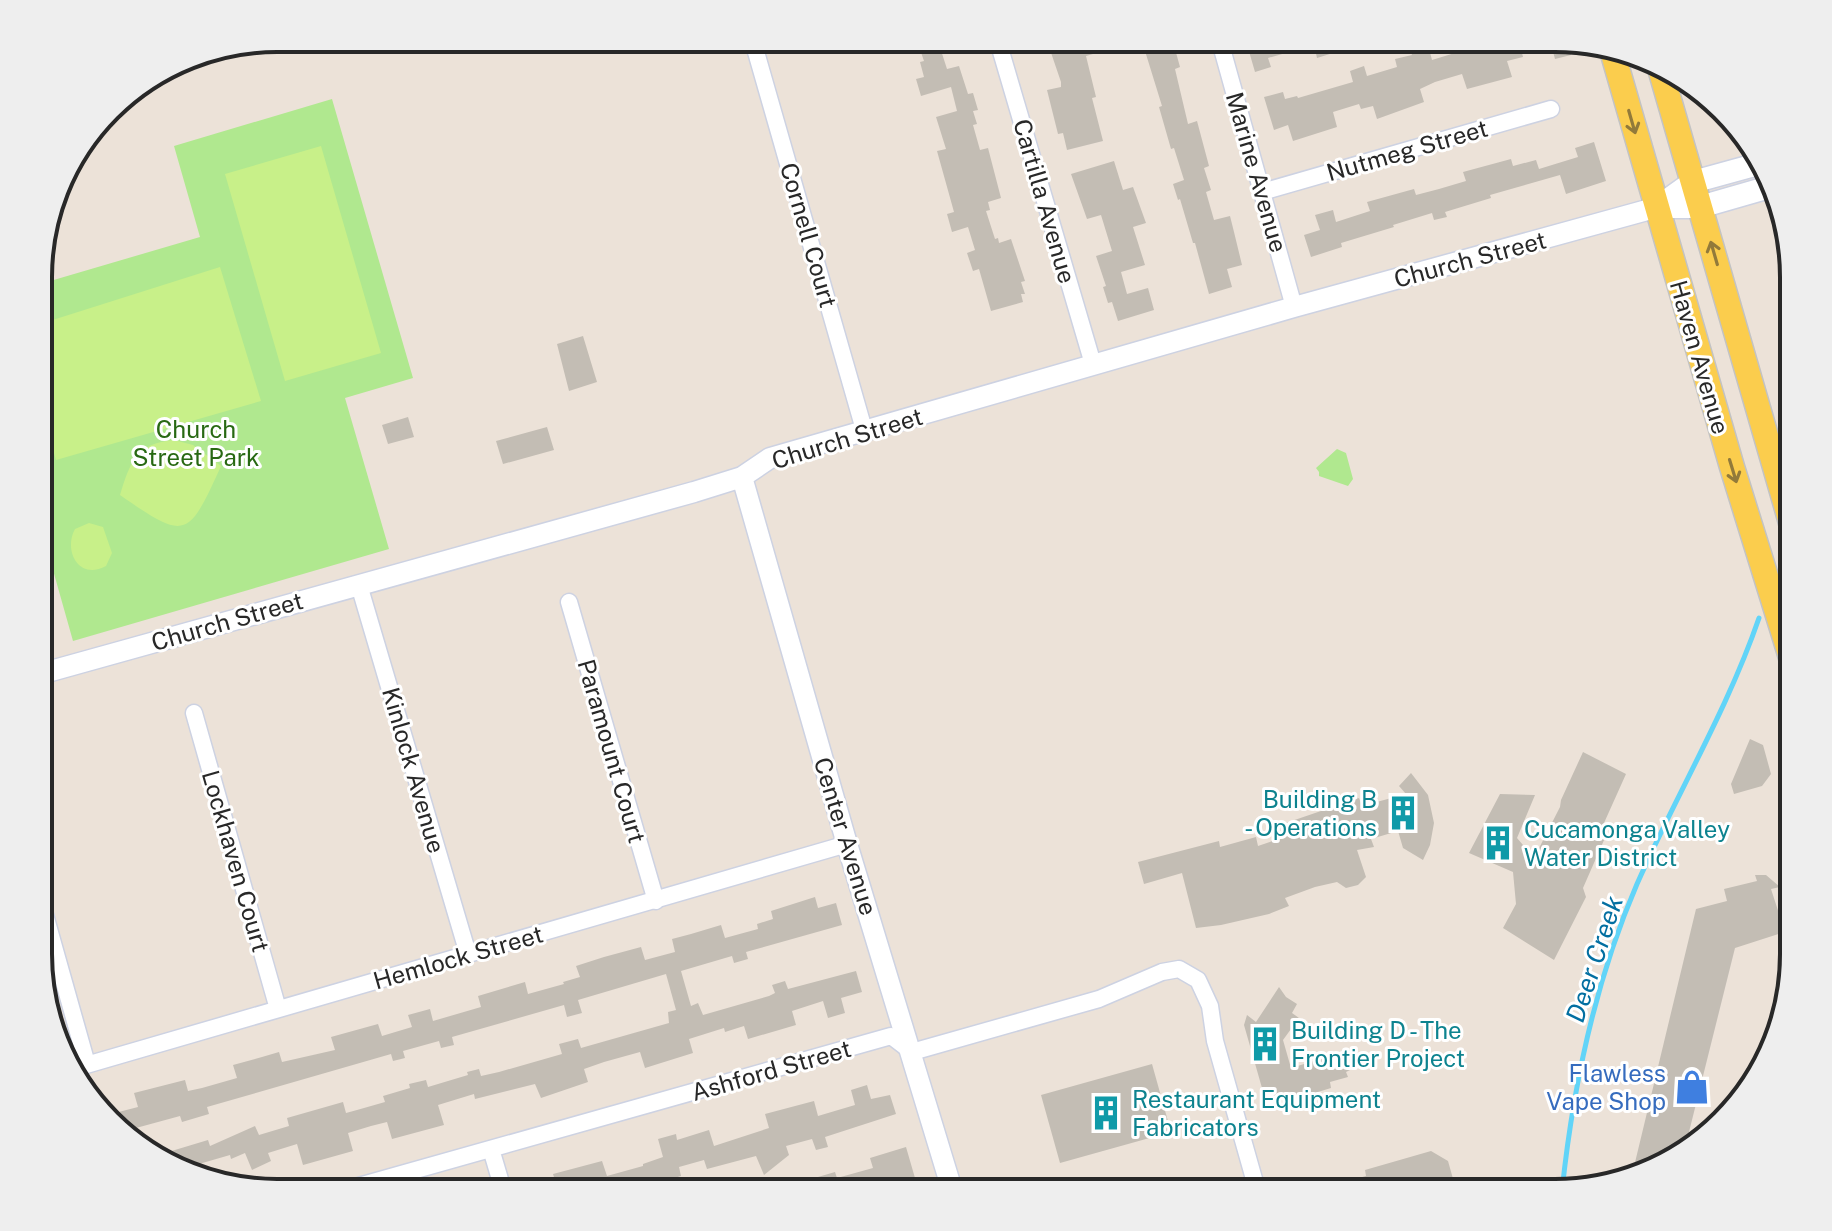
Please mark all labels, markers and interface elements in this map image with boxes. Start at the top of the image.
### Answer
street label: Marine Avenue [1221,89,1293,255]
one-way arrow [1625,108,1640,134]
street label: Nutmeg Street [1323,114,1491,186]
street label: Cartilla Avenue [1008,116,1082,286]
street label: Cornell Court [775,159,843,311]
street label: Church Street [1391,225,1549,293]
one-way arrow [1705,240,1720,266]
street label: Haven Avenue [1665,277,1735,437]
street label: Church Street [768,402,926,474]
park label: Church Street Park [132,415,260,471]
one-way arrow [1726,457,1741,483]
street label: Church Street [148,586,306,656]
street label: Paramount Court [572,656,652,846]
street label: Kinlock Avenue [377,684,451,856]
street label: Center Avenue [809,754,883,918]
street label: Lockhaven Court [197,767,275,955]
place label: Building B - Operations [1244,785,1377,841]
building icon: Building B - Operations [1384,794,1422,832]
place label: Cucamonga Valley Water District [1524,815,1730,871]
building icon: Cucamonga Valley Water District [1479,824,1517,862]
water label: Deer Creek [1559,892,1629,1026]
street label: Hemlock Street [370,919,546,995]
place label: Building D - The Frontier Project [1291,1016,1465,1072]
building icon: Building D - The Frontier Project [1246,1025,1284,1063]
street label: Ashford Street [688,1034,854,1106]
place label: Flawless Vape Shop [1546,1059,1666,1115]
shop icon: Flawless Vape Shop [1673,1068,1711,1106]
place label: Restaurant Equipment Fabricators [1132,1085,1381,1141]
building icon: Restaurant Equipment Fabricators [1087,1094,1125,1132]

